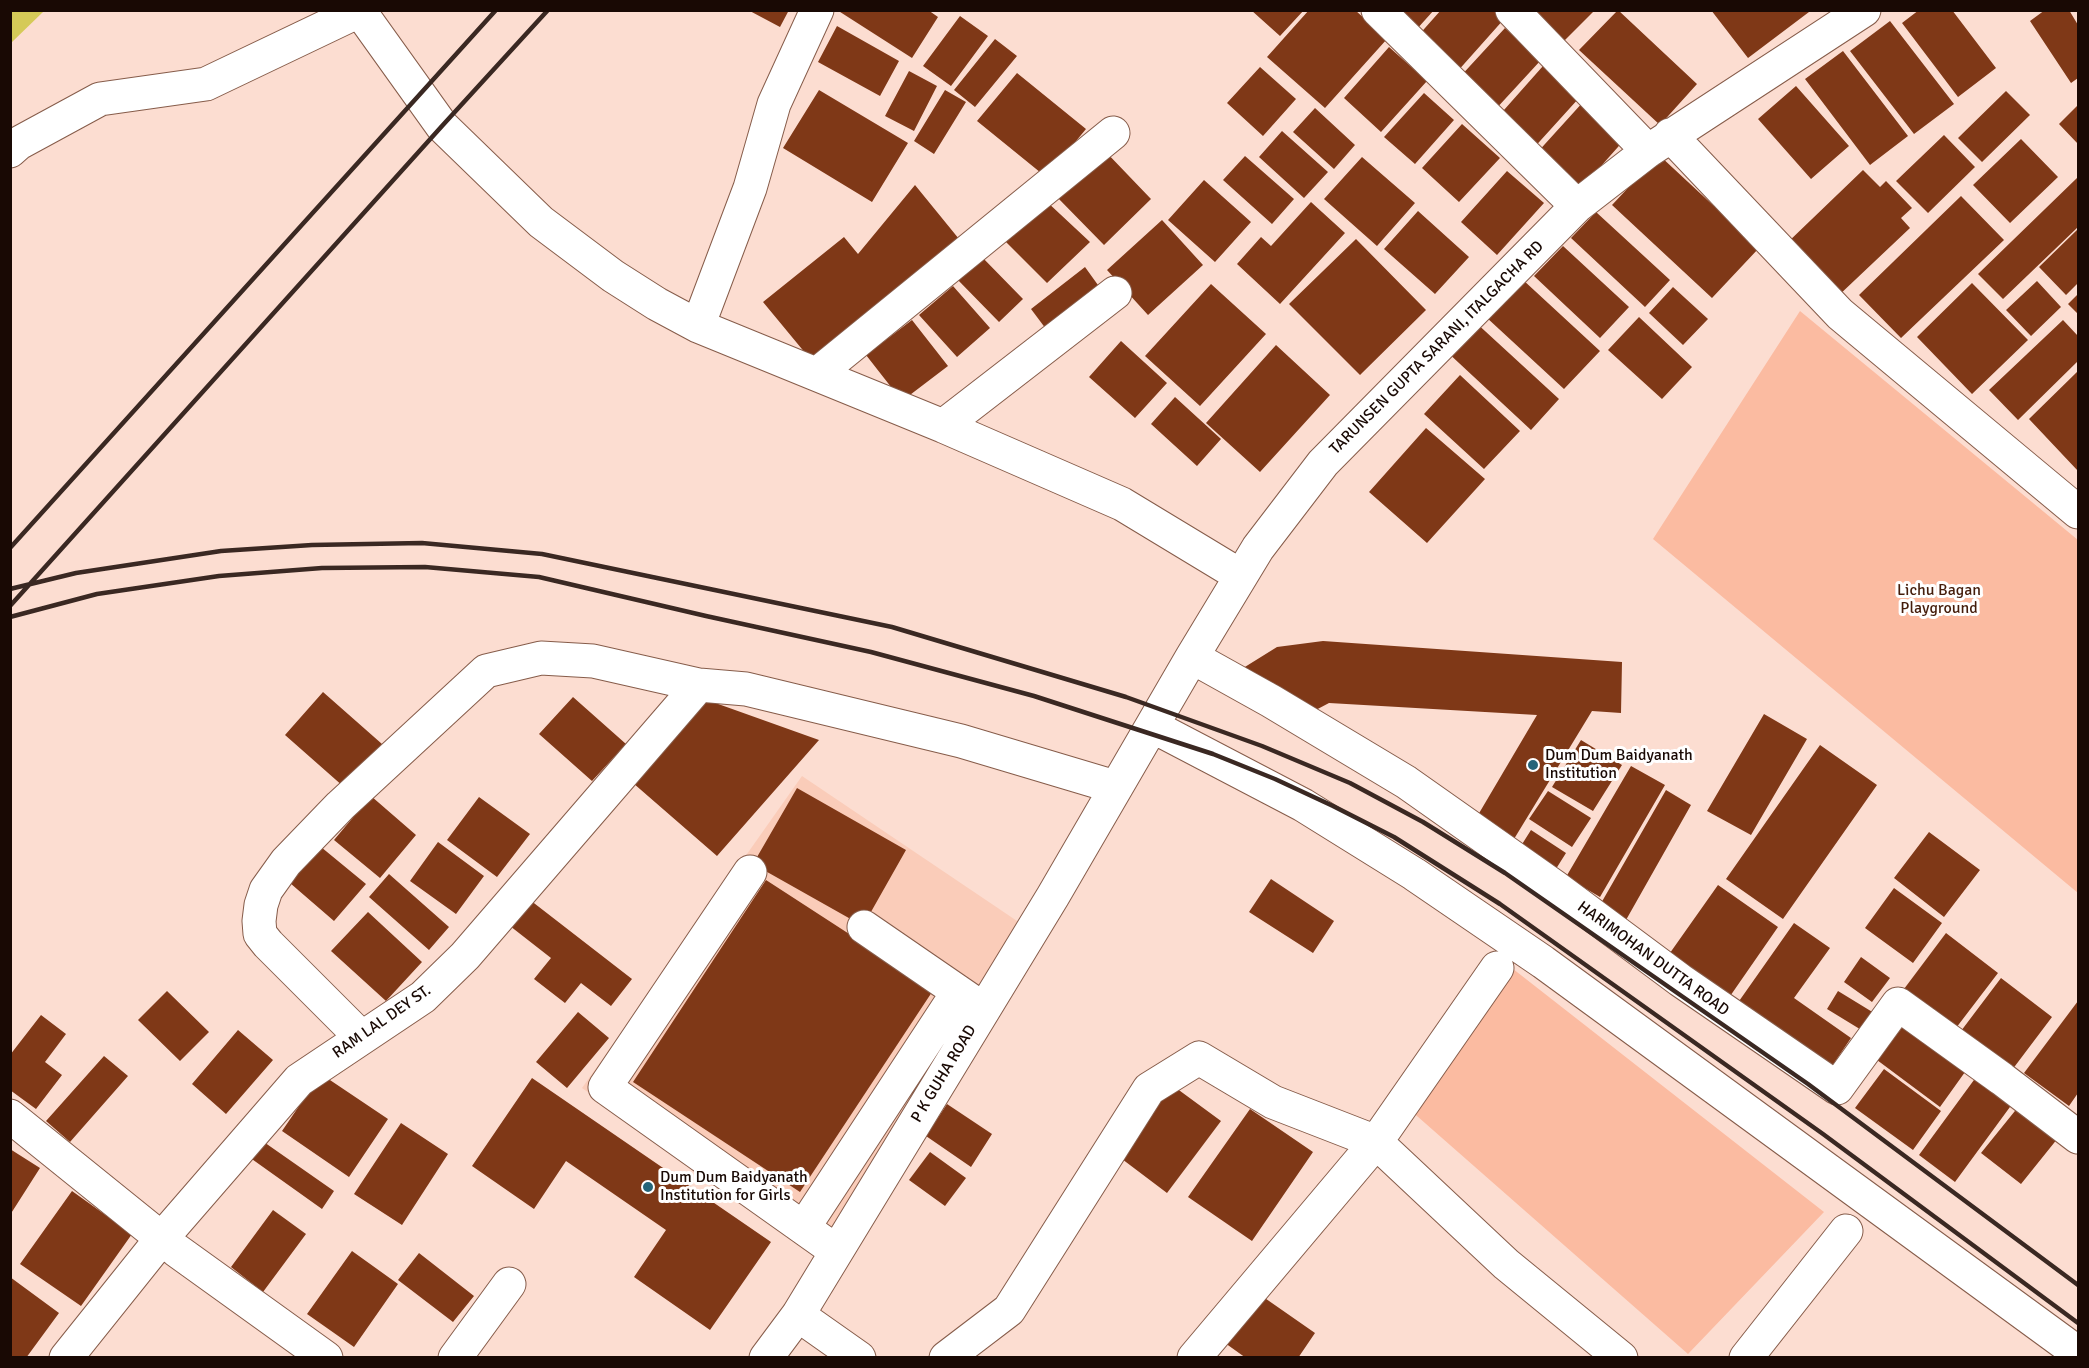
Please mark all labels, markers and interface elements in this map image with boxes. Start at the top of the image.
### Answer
street label: TARUNSEN GUPTA SARANI, ITALGACHA RD [1326,237,1548,459]
park label: Lichu Bagan Playground [1897,581,1981,619]
place label: Dum Dum Baidyanath Institution [1545,746,1693,784]
marker: Dum Dum Baidyanath Institution [1526,758,1540,772]
street label: HARIMOHAN DUTTA ROAD [1573,898,1733,1020]
street label: RAM LAL DEY ST. [329,981,435,1063]
street label: P K GUHA ROAD [907,1022,981,1126]
place label: Dum Dum Baidyanath Institution for Girls [660,1168,808,1206]
marker: Dum Dum Baidyanath Institution for Girls [641,1180,655,1194]

